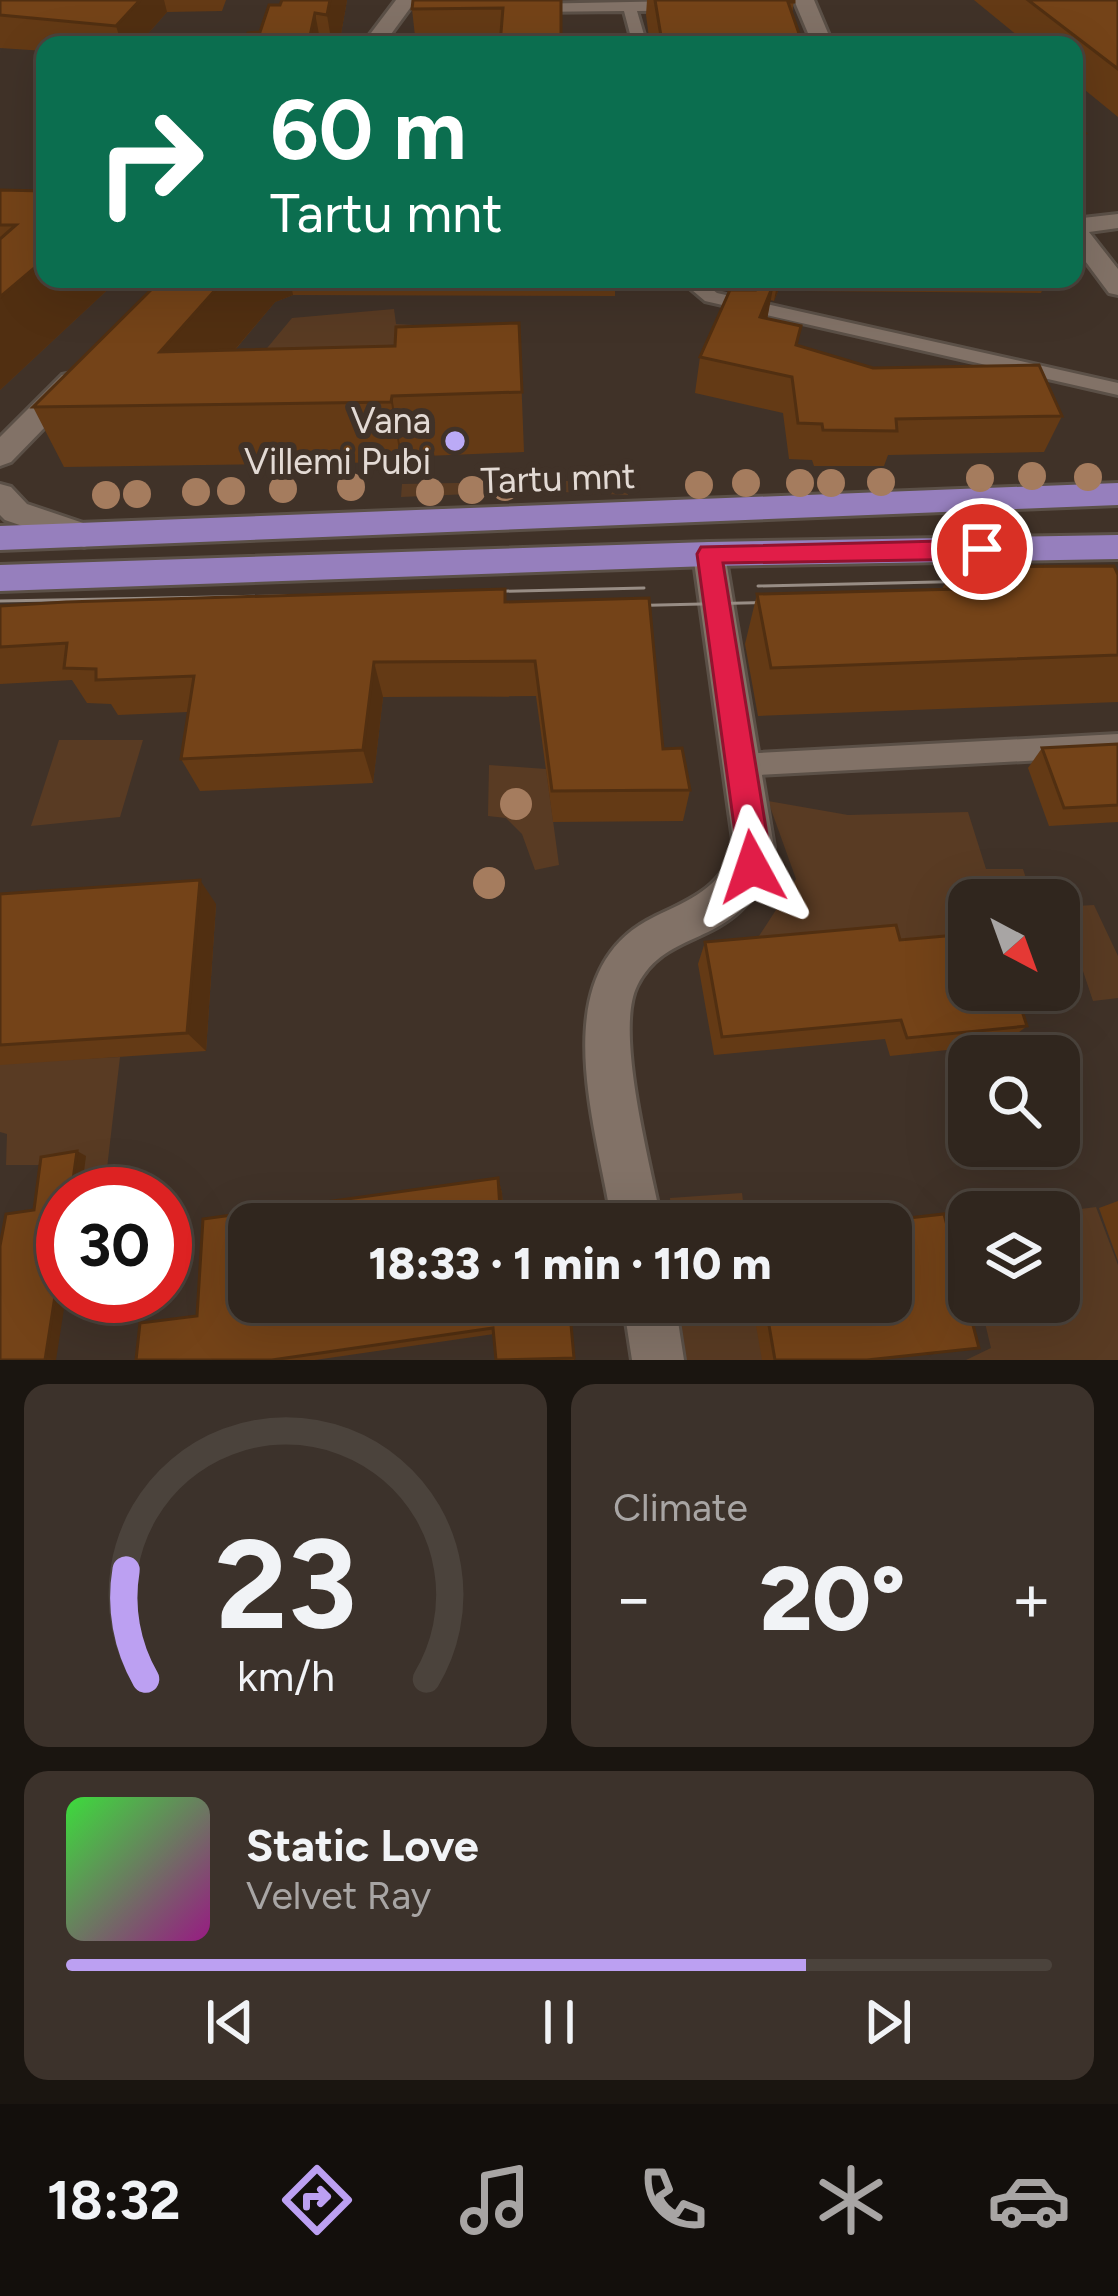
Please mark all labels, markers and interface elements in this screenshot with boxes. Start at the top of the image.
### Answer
text: 60 m [270,79,466,180]
icon: right [72,84,228,240]
text: Tartu mnt [270,181,503,246]
place label: Vana Villemi Pubi [244,399,431,483]
marker: Vana Villemi Pubi [442,428,468,454]
street label: Tartu mnt [480,454,636,502]
pin [931,498,1033,600]
icon: arrive [949,516,1015,582]
position arrow [689,804,815,930]
north arrow [948,879,1080,1011]
map controls [948,879,1080,1323]
button: search [948,1035,1080,1167]
speed limit sign: 30 [36,1167,192,1323]
button: layers [948,1191,1080,1323]
text: 18:33 · 1 min · 110 m [369,1236,771,1290]
text: Climate [613,1484,748,1531]
text: 23 [215,1509,356,1659]
text: 20° [759,1544,906,1653]
text: − [613,1558,654,1638]
text: + [1011,1558,1052,1638]
text: km/h [237,1649,334,1701]
text: Static Love [246,1818,479,1872]
text: Velvet Ray [246,1872,431,1919]
icon: previous [197,1989,263,2055]
icon: pause [526,1989,592,2055]
icon: next [855,1989,921,2055]
icon: directions [275,2158,359,2242]
icon: music [453,2158,537,2242]
icon: phone [631,2158,715,2242]
icon: climate [809,2158,893,2242]
icon: car [987,2158,1071,2242]
text: 18:32 [47,2168,180,2233]

